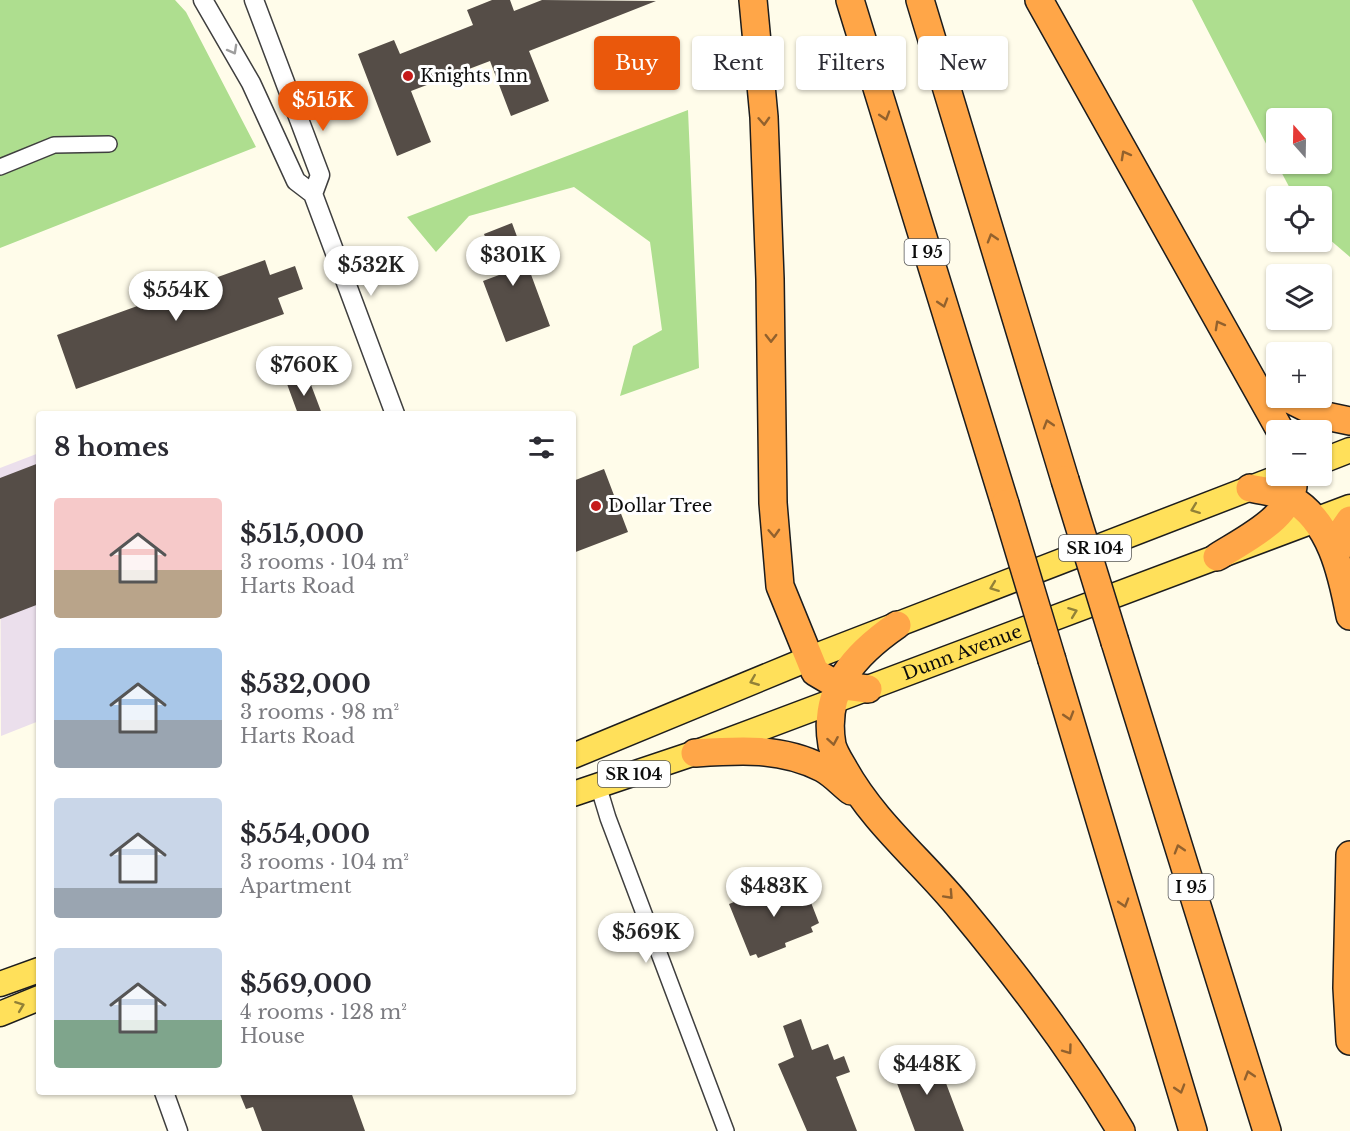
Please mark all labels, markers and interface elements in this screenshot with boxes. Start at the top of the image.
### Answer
chip: Buy [594,36,680,90]
chip: Rent [692,36,784,90]
chip: Filters [796,36,906,90]
chip: New [918,36,1008,90]
one-way arrow [226,44,237,54]
place label: Knights Inn [420,65,528,87]
marker: Knights Inn [401,69,415,83]
pin: $515K [281,81,365,132]
text: $515K [292,88,354,112]
north arrow [1266,108,1332,174]
map controls [1266,108,1332,486]
one-way arrow [878,110,890,121]
one-way arrow [757,117,770,126]
one-way arrow [1121,150,1132,161]
button: locate [1266,186,1332,252]
one-way arrow [987,233,999,243]
pin: $301K [471,236,555,287]
road number: I 95 [904,239,950,265]
text: $301K [480,243,546,267]
pin: $532K [329,246,413,297]
text: $532K [338,253,404,277]
button: layers [1266,264,1332,330]
pin: $554K [134,271,218,322]
text: $554K [143,278,209,302]
one-way arrow [936,297,948,307]
one-way arrow [1215,321,1226,331]
one-way arrow [765,333,777,342]
button: + [1266,342,1332,408]
pin: $760K [262,346,346,397]
text: $760K [270,353,338,377]
one-way arrow [1043,419,1055,430]
button: − [1266,420,1332,486]
text: 8 homes [54,431,169,463]
icon: filters [525,431,558,464]
place label: Dollar Tree [608,495,712,517]
marker: Dollar Tree [589,499,603,513]
one-way arrow [1190,502,1201,514]
text: $515,000 [240,518,364,550]
icon: home [102,522,174,594]
one-way arrow [768,528,781,537]
road number: SR 104 [1059,535,1131,561]
text: 3 rooms · 104 m² [240,550,409,574]
text: Harts Road [240,574,355,598]
one-way arrow [989,580,1000,592]
one-way arrow [1067,607,1078,619]
street label: Dunn Avenue [899,620,1025,685]
text: $532,000 [240,668,371,700]
icon: home [102,672,174,744]
one-way arrow [749,674,760,686]
text: 3 rooms · 98 m² [240,700,399,724]
one-way arrow [1062,710,1074,721]
text: Harts Road [240,724,355,748]
one-way arrow [827,736,839,746]
road number: SR 104 [598,761,670,787]
text: $554,000 [240,818,370,850]
icon: home [102,822,174,894]
one-way arrow [1174,844,1186,855]
text: 3 rooms · 104 m² [240,850,409,874]
pin: $483K [732,867,816,918]
text: Apartment [240,874,351,898]
text: $483K [740,874,808,898]
road number: I 95 [1168,874,1214,900]
one-way arrow [942,888,953,899]
one-way arrow [1117,897,1129,907]
pin: $569K [604,913,688,964]
text: $569K [612,920,680,944]
text: $569,000 [240,968,372,1000]
icon: home [102,972,174,1044]
text: 4 rooms · 128 m² [240,1000,407,1024]
one-way arrow [13,1001,24,1013]
text: House [240,1024,305,1048]
one-way arrow [1060,1043,1071,1054]
pin: $448K [885,1045,969,1096]
text: $448K [893,1052,961,1076]
one-way arrow [1244,1070,1256,1081]
one-way arrow [1173,1083,1185,1094]

